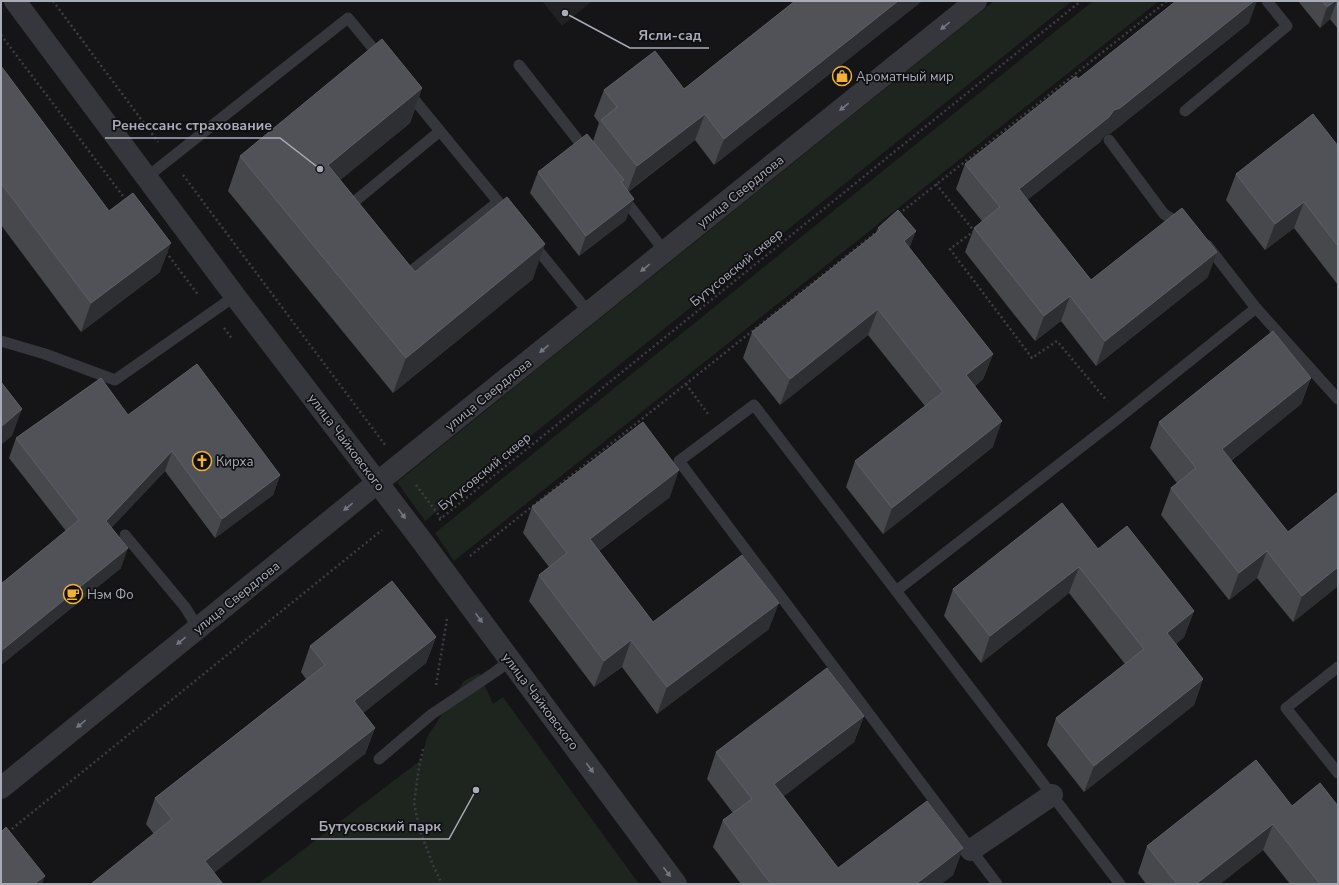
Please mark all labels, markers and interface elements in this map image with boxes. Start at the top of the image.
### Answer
one-way arrow [940,21,951,30]
callout: Ясли-сад [630,22,709,48]
text: Ясли-сад [639,26,702,45]
shop icon: Ароматный мир [831,65,853,87]
place label: Ароматный мир [856,68,954,86]
one-way arrow [839,103,850,112]
callout: Ренессанс страхование [105,112,280,138]
text: Ренессанс страхование [112,116,272,135]
street label: улица Свердлова [693,151,788,232]
street label: Бутусовский сквер [686,224,787,311]
one-way arrow [640,264,651,272]
one-way arrow [538,345,549,354]
street label: улица Свердлова [441,354,536,435]
street label: улица Чайковского [304,390,389,495]
street label: Бутусовский сквер [434,428,535,515]
church icon: Кирха [191,450,213,472]
place label: Кирха [216,453,253,471]
one-way arrow [342,502,353,511]
one-way arrow [397,508,406,519]
street label: улица Свердлова [189,557,284,638]
cafe icon: Нэм Фо [62,583,84,605]
place label: Нэм Фо [87,586,134,604]
one-way arrow [475,613,483,624]
one-way arrow [176,637,187,646]
street label: улица Чайковского [498,649,583,754]
one-way arrow [75,719,86,728]
one-way arrow [586,762,594,773]
callout: Бутусовский парк [311,813,449,839]
text: Бутусовский парк [319,817,441,836]
one-way arrow [663,867,671,877]

